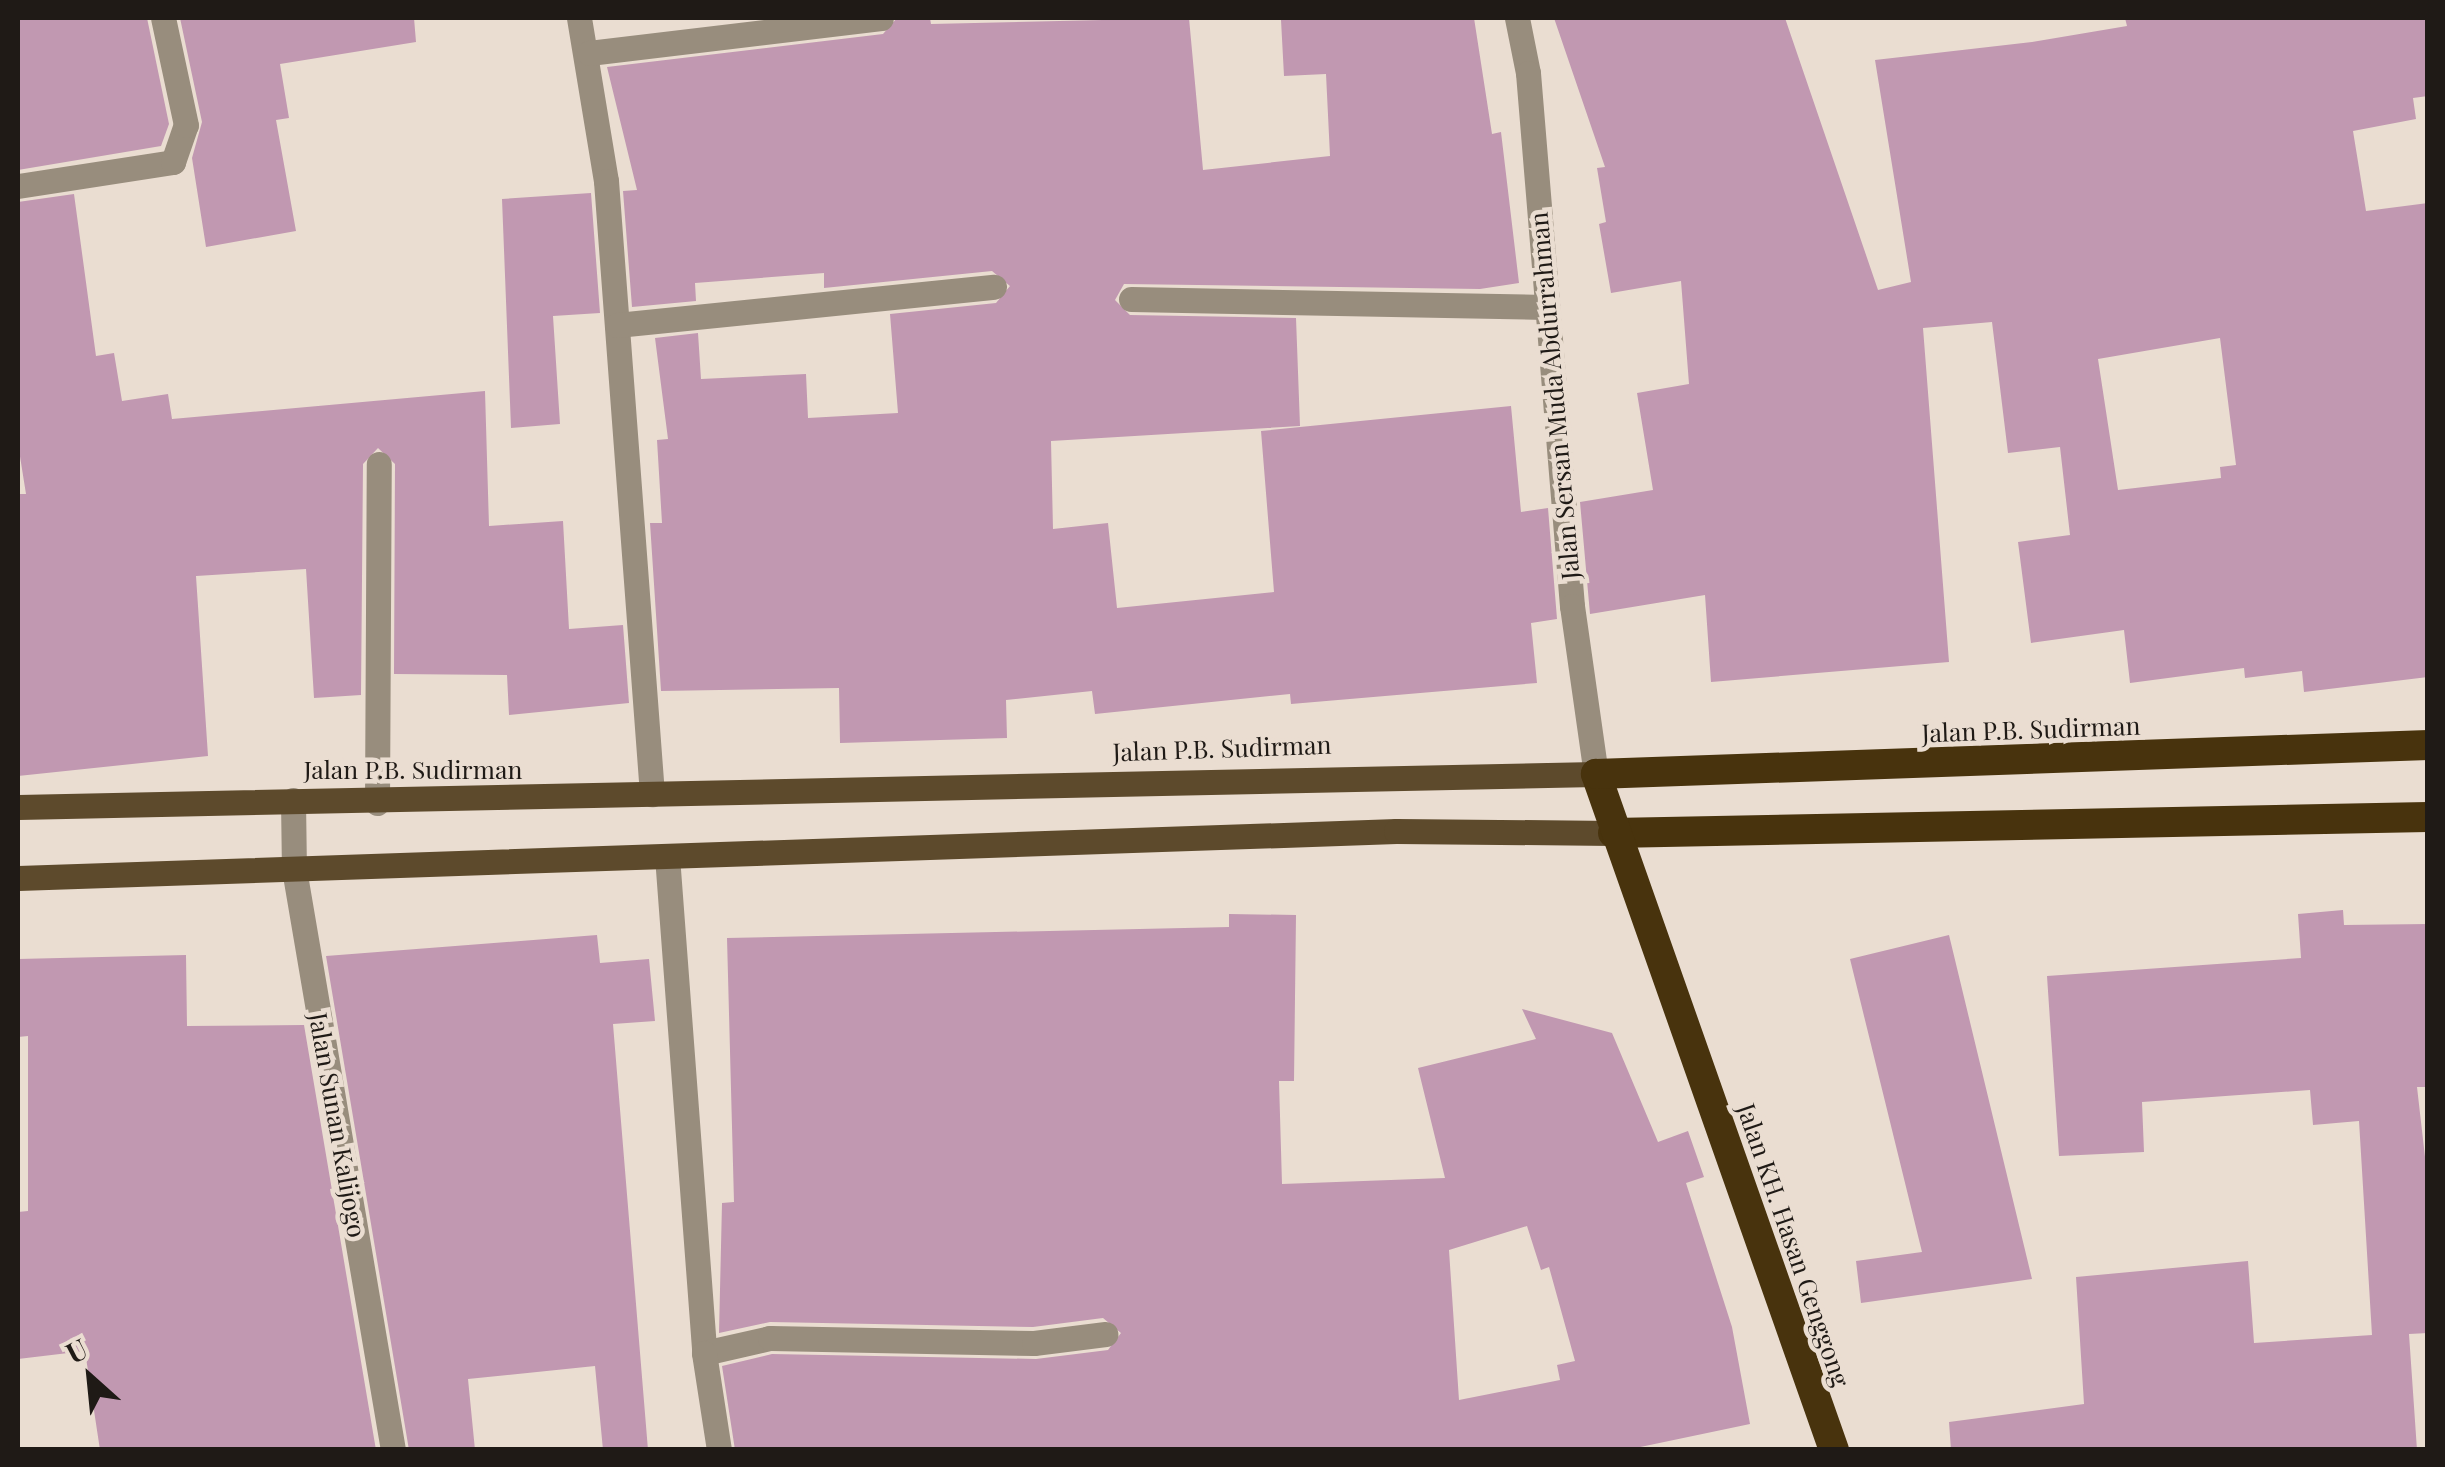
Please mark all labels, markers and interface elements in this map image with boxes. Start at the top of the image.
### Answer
street label: Jalan Sersan Muda Abdurrahman [1523,210,1585,582]
street label: Jalan P.B. Sudirman [1921,710,2141,748]
street label: Jalan P.B. Sudirman [1112,729,1332,767]
street label: Jalan P.B. Sudirman [304,754,522,784]
street label: Jalan Sunan Kalijogo [303,1010,373,1240]
street label: Jalan KH. Hasan Genggong [1731,1100,1857,1390]
north arrow [40,1327,140,1427]
text: U [59,1329,93,1371]

